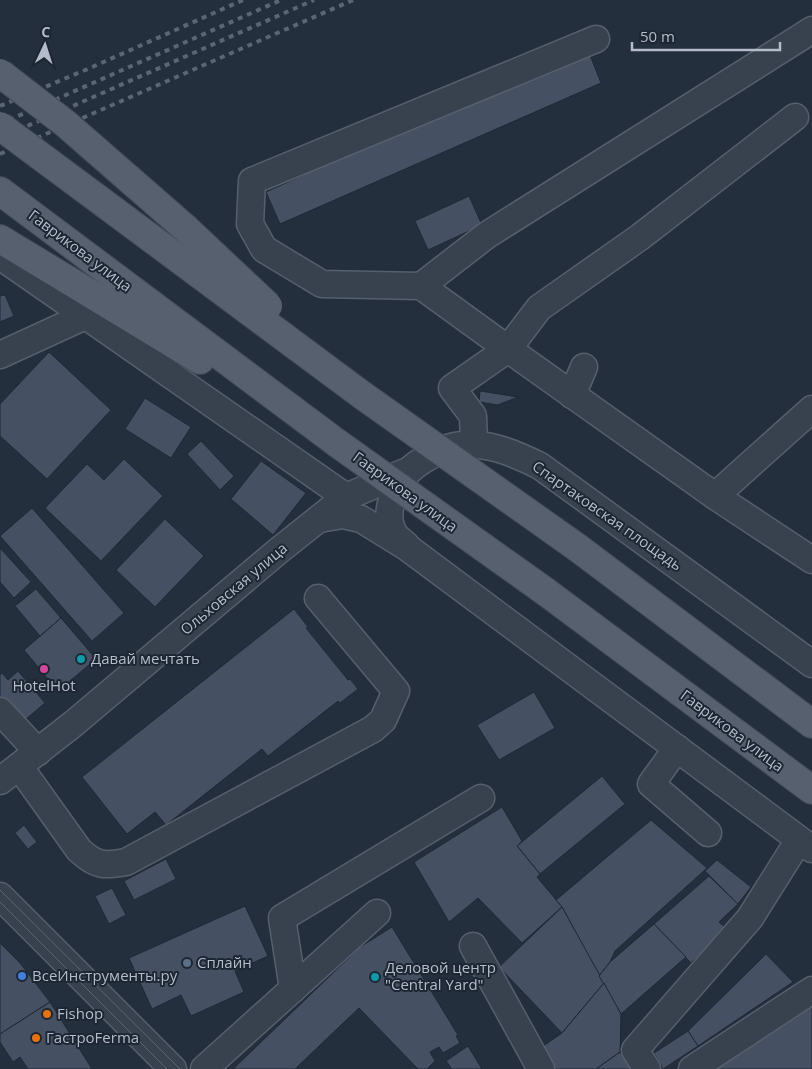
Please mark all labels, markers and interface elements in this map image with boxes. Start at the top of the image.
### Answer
north arrow [20,20,70,70]
scale bar [632,20,780,52]
text: С [41,22,51,41]
text: 50 m [640,26,675,46]
street label: Гаврикова улица [25,205,136,296]
street label: Гаврикова улица [349,447,462,536]
street label: Спартаковская площадь [529,456,687,575]
street label: Ольховская улица [176,538,291,639]
place label: Давай мечтать [91,648,200,668]
marker: Давай мечтать [75,653,87,665]
marker: HotelHot [38,663,50,675]
place label: HotelHot [12,675,76,695]
street label: Гаврикова улица [677,685,788,776]
place label: Сплайн [197,952,252,972]
marker: Сплайн [181,957,193,969]
place label: Деловой центр "Central Yard" [385,957,496,994]
place label: ВсеИнструменты.ру [32,965,178,985]
marker: ВсеИнструменты.ру [16,970,28,982]
marker: Деловой центр "Central Yard" [369,971,381,983]
place label: Fishop [57,1003,103,1023]
marker: Fishop [41,1008,53,1020]
place label: ГастроFerma [46,1027,139,1047]
marker: ГастроFerma [30,1032,42,1044]

